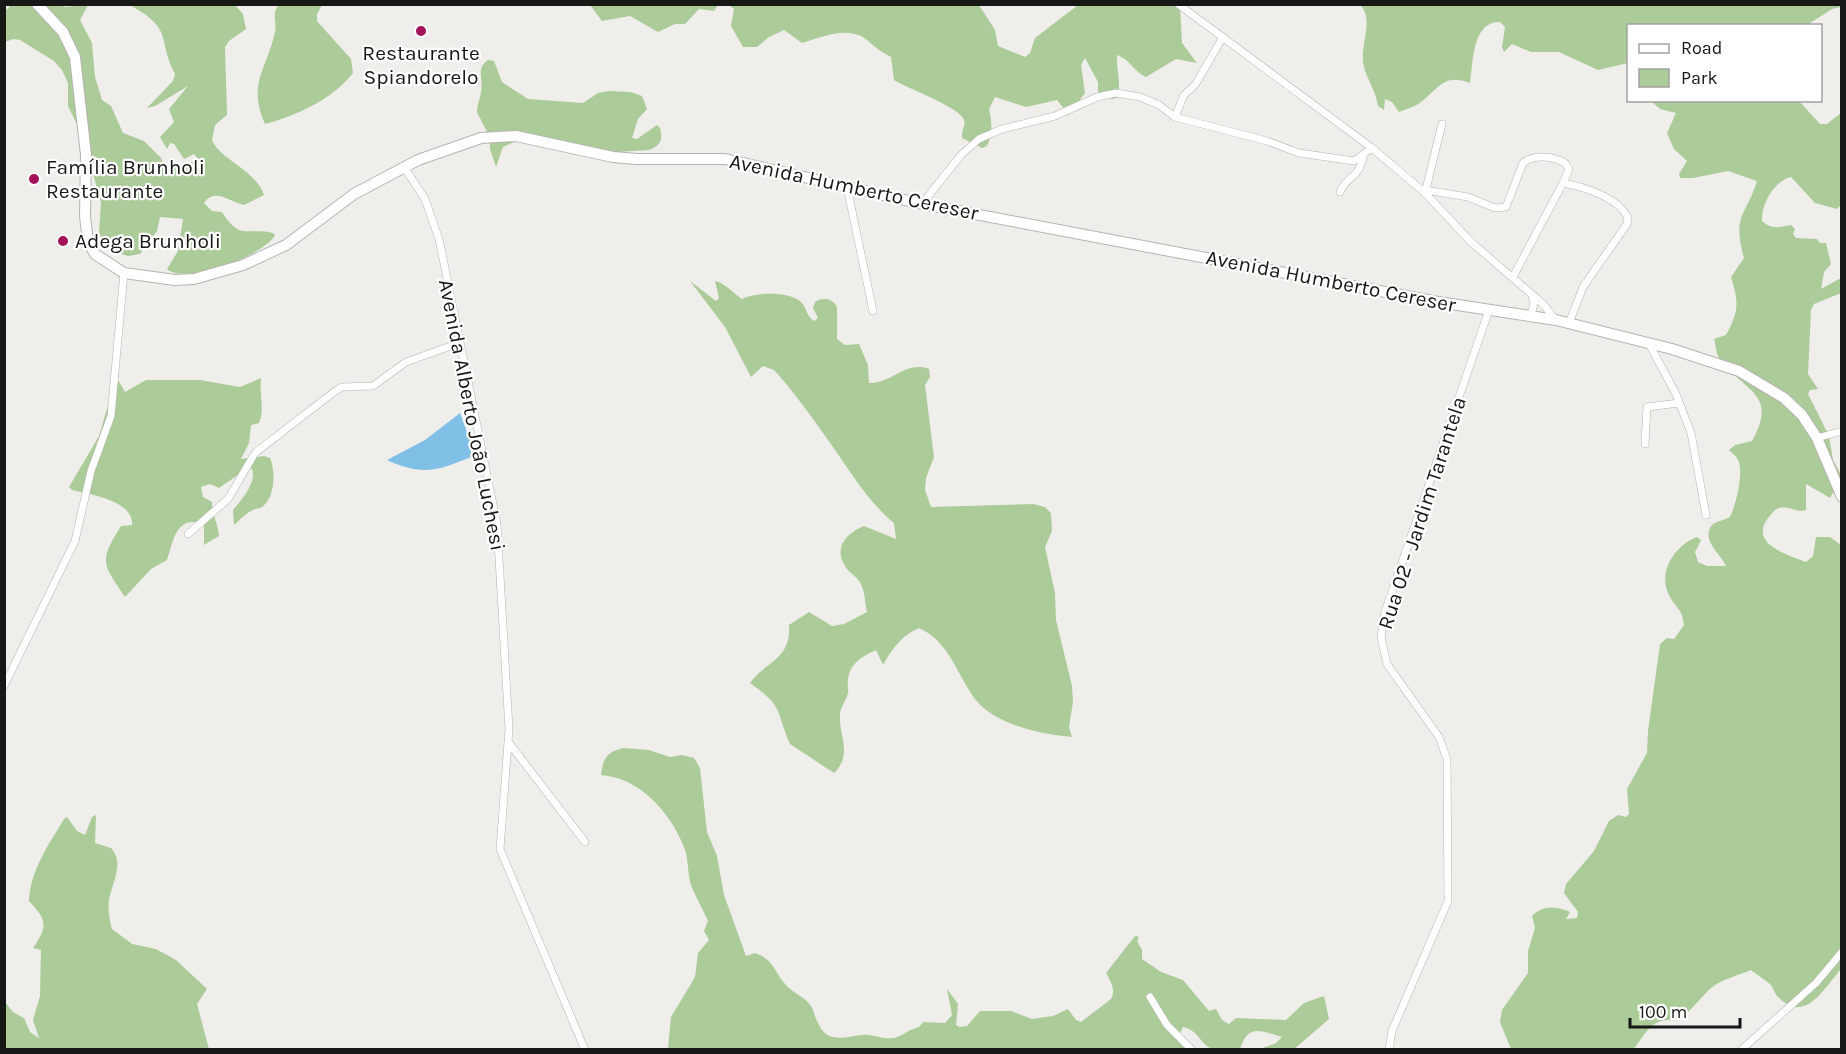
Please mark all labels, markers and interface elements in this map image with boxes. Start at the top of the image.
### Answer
marker: Restaurante Spiandorelo [414,24,428,38]
legend [1627,24,1822,102]
text: Road [1681,37,1722,59]
place label: Restaurante Spiandorelo [362,41,480,89]
text: Park [1681,67,1718,89]
street label: Avenida Humberto Cereser [727,149,981,225]
place label: Família Brunholi Restaurante [46,155,205,203]
marker: Família Brunholi Restaurante [27,172,41,186]
place label: Adega Brunholi [75,229,221,253]
marker: Adega Brunholi [56,234,70,248]
street label: Avenida Humberto Cereser [1204,245,1458,317]
street label: Avenida Alberto João Luchesi [434,277,510,553]
street label: Rua 02 - Jardim Tarantela [1373,394,1471,632]
scale bar [1630,991,1740,1029]
text: 100 m [1639,1001,1687,1023]

